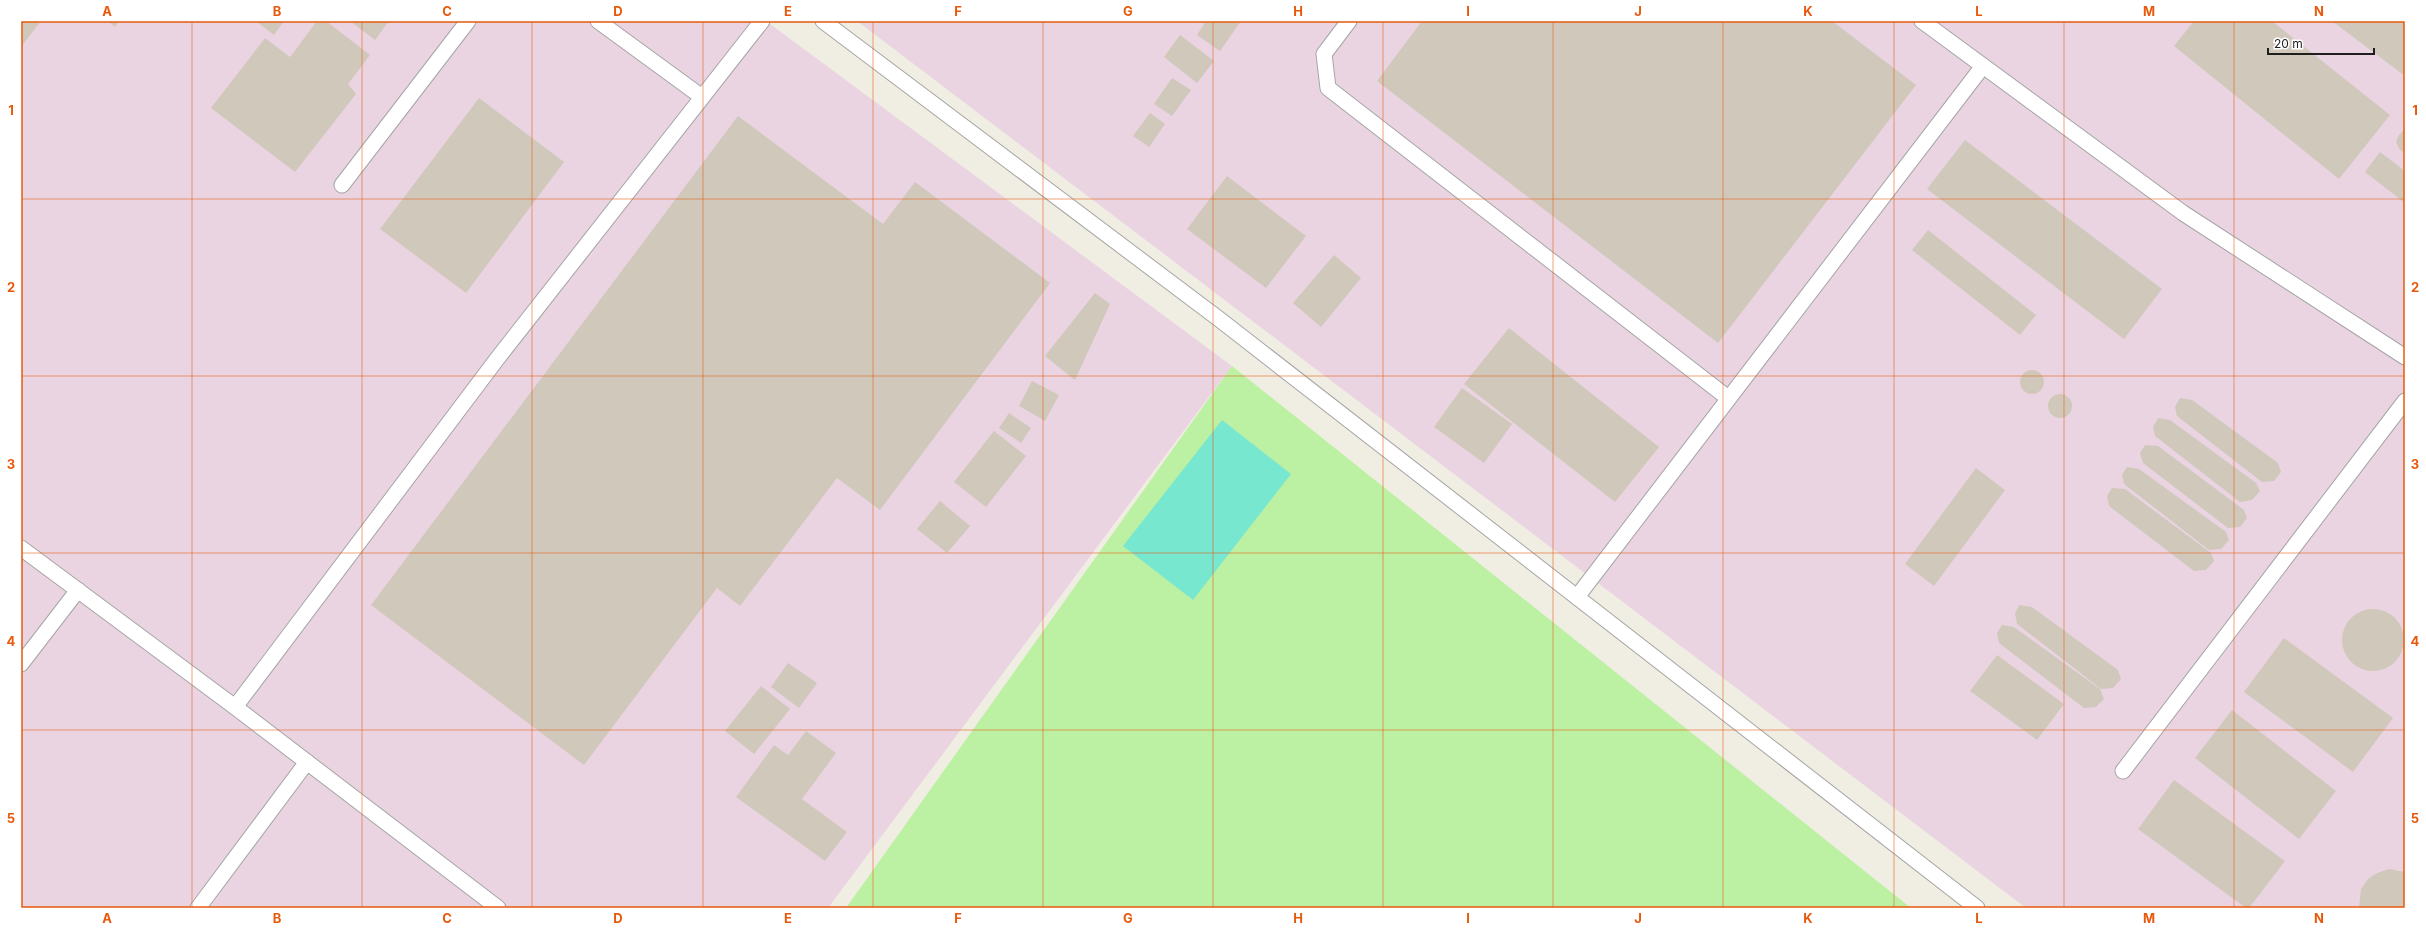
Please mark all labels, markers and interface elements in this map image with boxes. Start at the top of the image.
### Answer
text: A [102,3,112,19]
text: B [273,3,282,19]
text: C [442,3,452,19]
text: D [613,3,623,19]
text: E [784,3,792,19]
text: F [954,3,962,19]
text: G [1123,3,1133,19]
text: H [1293,3,1303,19]
text: I [1466,3,1470,19]
text: J [1634,3,1642,19]
text: K [1803,3,1813,19]
text: L [1975,3,1983,19]
text: M [2143,3,2155,19]
text: N [2314,3,2324,19]
scale bar [2268,30,2374,56]
text: 20 m [2274,36,2303,51]
text: 1 [8,102,14,118]
text: 1 [2412,102,2418,118]
text: 2 [7,279,15,295]
text: 2 [2411,279,2419,295]
text: 3 [7,456,15,472]
text: 3 [2411,456,2419,472]
text: 4 [7,633,16,649]
text: 4 [2411,633,2420,649]
text: 5 [7,810,15,826]
text: 5 [2411,810,2419,826]
text: A [102,910,112,926]
text: B [273,910,282,926]
text: C [442,910,452,926]
text: D [613,910,623,926]
text: E [784,910,792,926]
text: F [954,910,962,926]
text: G [1123,910,1133,926]
text: H [1293,910,1303,926]
text: I [1466,910,1470,926]
text: J [1634,910,1642,926]
text: K [1803,910,1813,926]
text: L [1975,910,1983,926]
text: M [2143,910,2155,926]
text: N [2314,910,2324,926]

